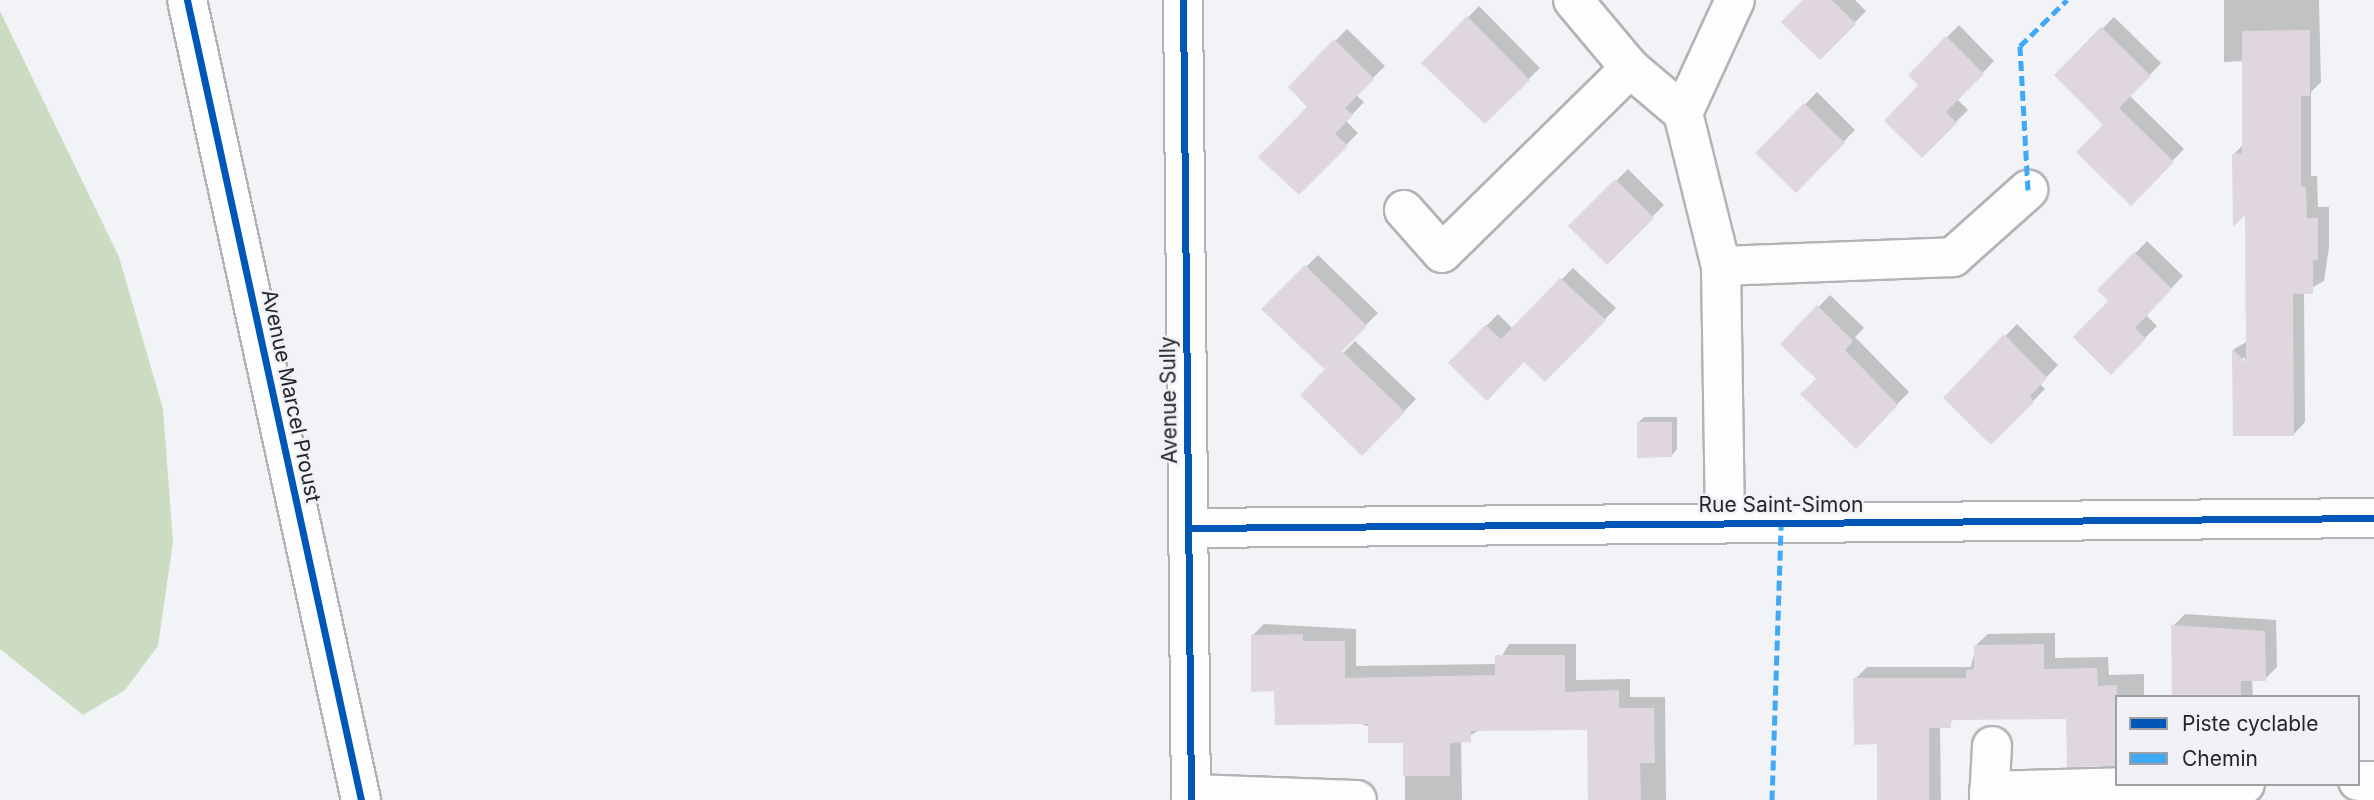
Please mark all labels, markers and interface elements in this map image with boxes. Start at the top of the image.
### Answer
street label: Avenue Marcel Proust [256,287,326,505]
street label: Avenue Sully [1155,336,1183,464]
street label: Rue Saint-Simon [1699,492,1863,518]
legend [2115,695,2360,786]
text: Piste cyclable [2182,711,2318,736]
text: Chemin [2182,746,2258,771]

